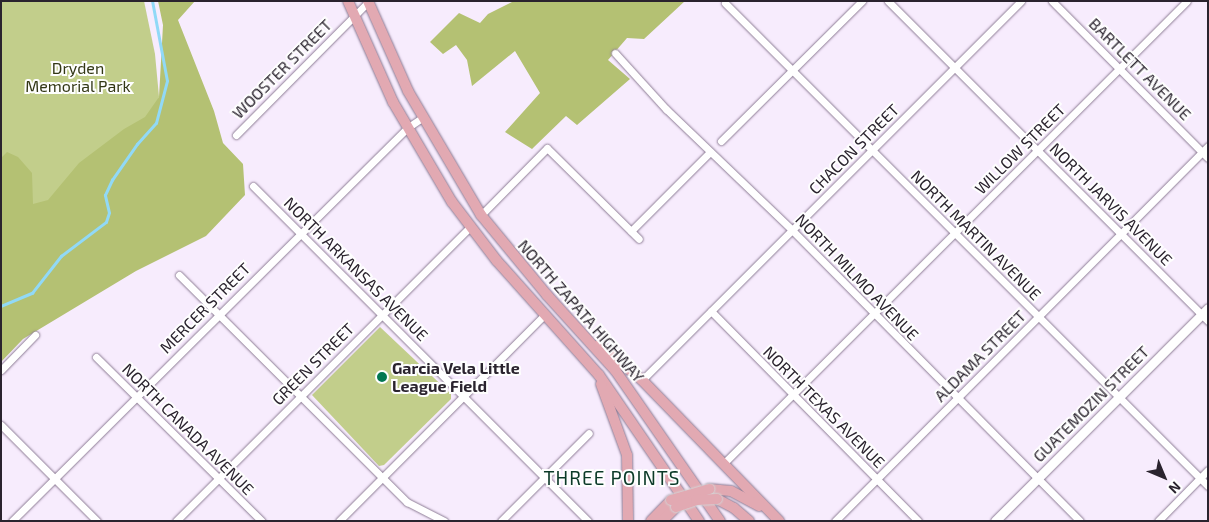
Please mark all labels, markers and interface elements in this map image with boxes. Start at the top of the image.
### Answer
street label: BARTLETT AVENUE [1085,14,1195,124]
street label: WOOSTER STREET [228,15,336,123]
park label: Dryden Memorial Park [25,58,131,96]
street label: CHACON STREET [805,100,903,198]
street label: WILLOW STREET [971,100,1069,198]
street label: NORTH JARVIS AVENUE [1046,139,1176,269]
street label: NORTH MARTIN AVENUE [907,166,1045,304]
street label: NORTH ARKANSAS AVENUE [280,193,432,345]
street label: NORTH MILMO AVENUE [791,210,923,344]
street label: NORTH ZAPATA HIGHWAY [514,236,648,386]
street label: MERCER STREET [156,259,254,357]
street label: ALDAMA STREET [930,306,1030,406]
street label: GREEN STREET [268,319,358,409]
street label: NORTH TEXAS AVENUE [759,342,889,472]
street label: GUATEMOZIN STREET [1029,342,1153,466]
place label: Garcia Vela Little League Field [392,358,520,396]
street label: NORTH CANADA AVENUE [118,359,258,499]
marker: Garcia Vela Little League Field [376,371,388,383]
north arrow [1139,452,1189,502]
district label: THREE POINTS [542,467,682,489]
text: N [1165,478,1185,498]

